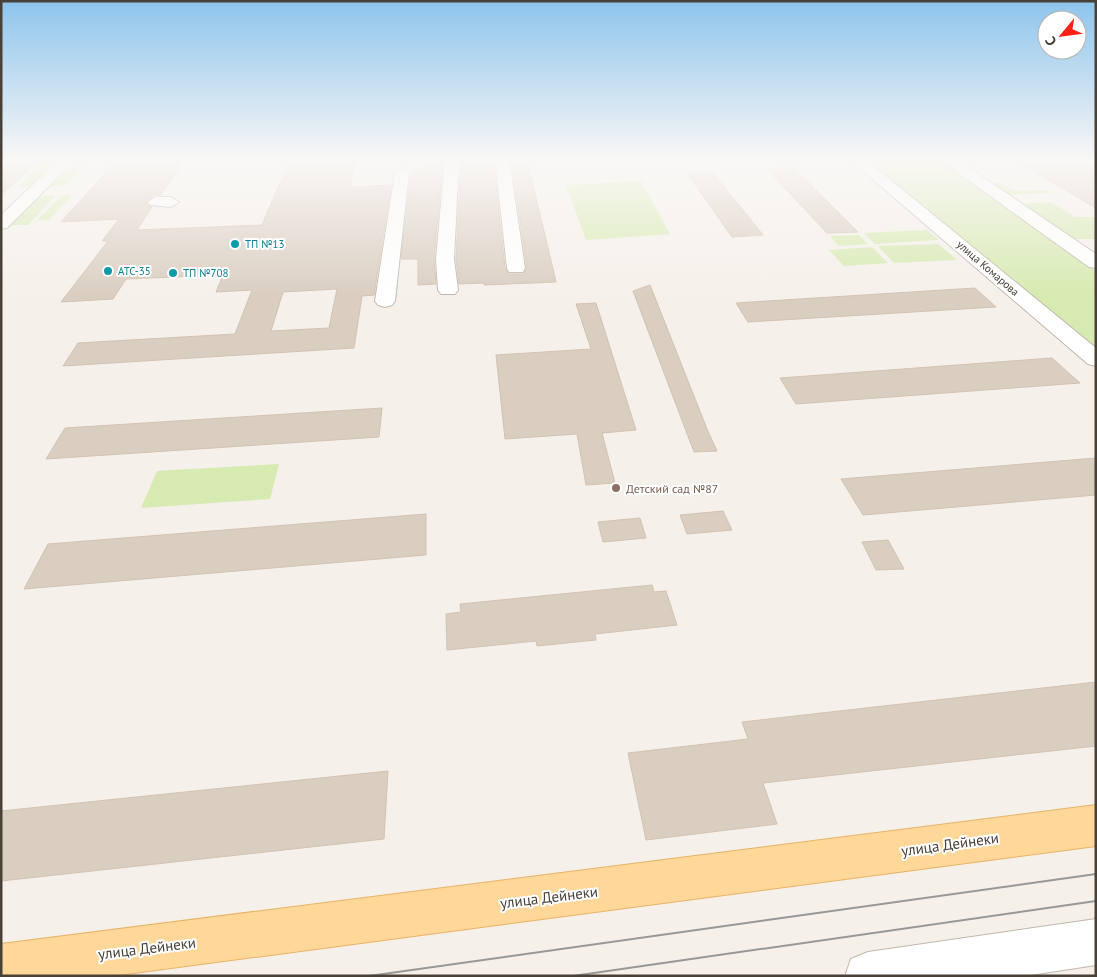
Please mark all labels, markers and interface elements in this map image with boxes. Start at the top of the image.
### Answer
north arrow [1037,10,1087,60]
text: С [1041,33,1060,49]
place label: ТП №13 [245,237,285,251]
street label: улица Комарова [954,237,1022,299]
marker: ТП №13 [229,238,241,250]
place label: АТС-35 [118,264,151,278]
marker: АТС-35 [102,265,114,277]
place label: ТП №708 [183,266,229,280]
marker: ТП №708 [167,267,179,279]
place label: Детский сад №87 [626,481,718,496]
marker: Детский сад №87 [610,482,622,494]
street label: улица Дейнеки [900,828,1000,860]
street label: улица Дейнеки [499,882,599,912]
street label: улица Дейнеки [97,933,197,963]

